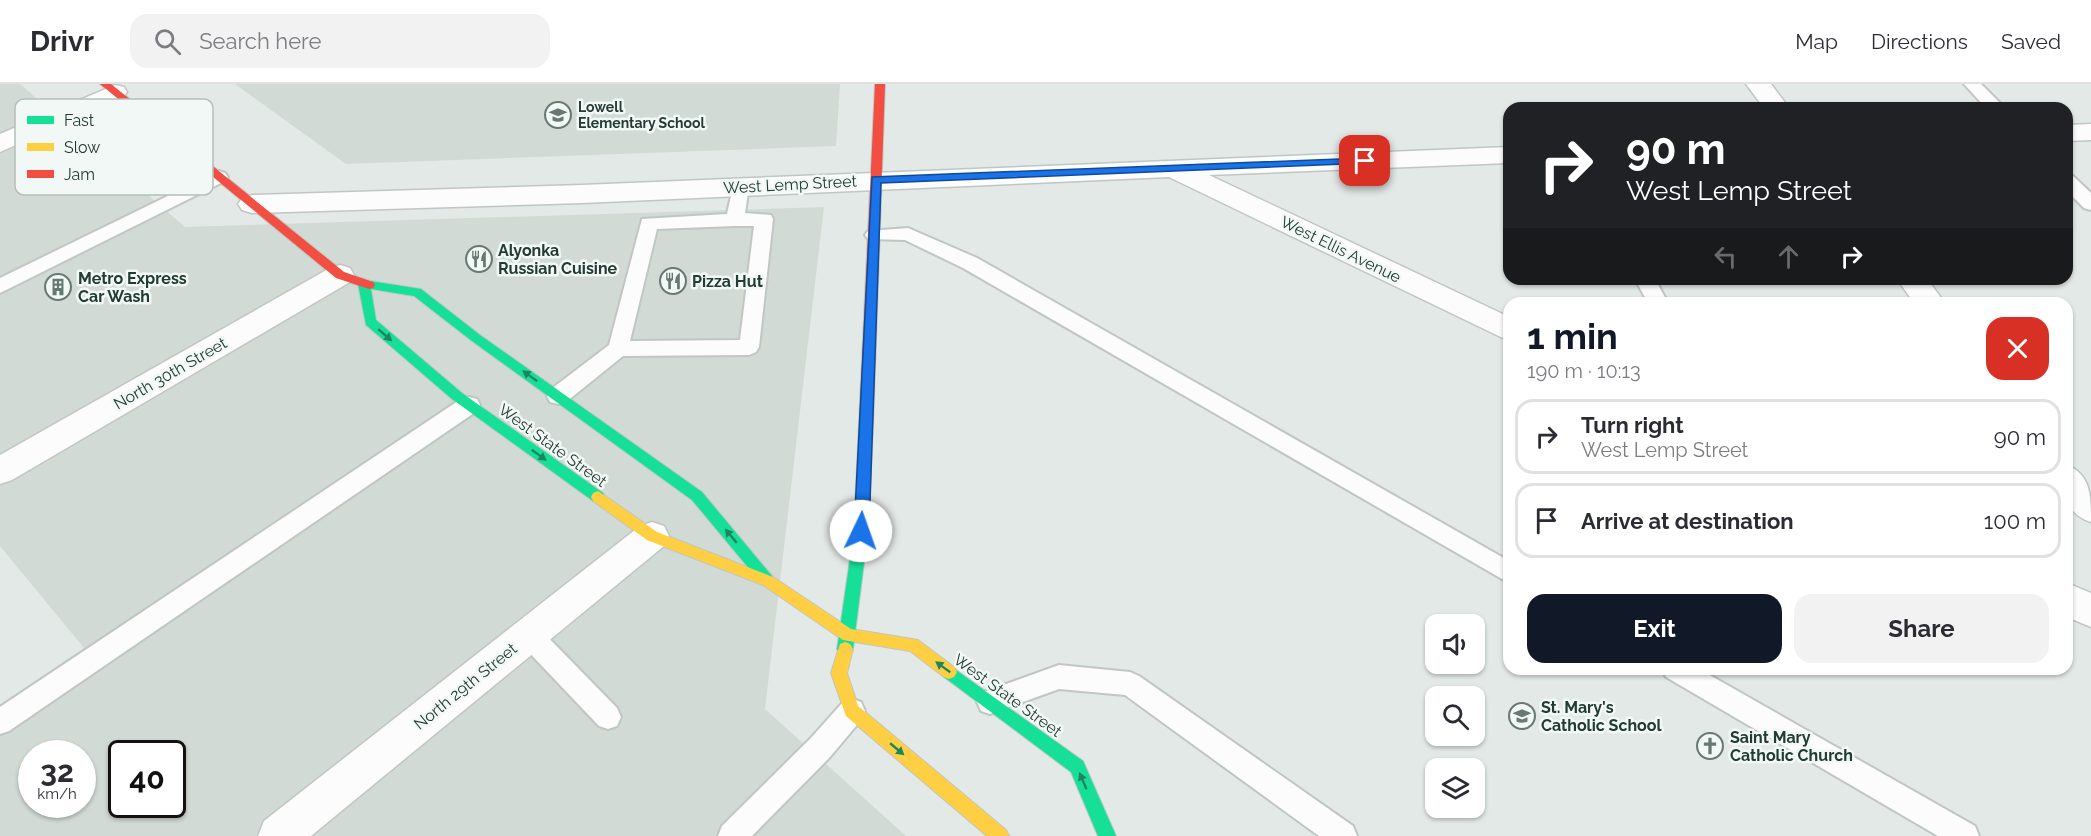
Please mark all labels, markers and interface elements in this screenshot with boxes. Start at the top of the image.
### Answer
search box [130,14,550,68]
text: Drivr [30,25,94,58]
icon: search [151,25,184,58]
text: Search here [199,28,321,54]
text: Map [1795,29,1838,54]
text: Directions [1871,29,1968,54]
text: Saved [2001,29,2061,54]
legend [15,99,213,195]
place label: Lowell Elementary School [578,99,706,131]
school or university icon: Lowell Elementary School [543,100,573,130]
text: Fast [64,111,95,130]
text: 90 m [1626,125,1726,174]
icon: right [1527,126,1605,204]
pin [1339,135,1390,186]
text: Slow [64,138,100,157]
icon: arrive [1348,144,1381,177]
text: Jam [64,165,95,184]
street label: West Lemp Street [723,171,858,197]
text: West Lemp Street [1626,175,1852,206]
street label: West Ellis Avenue [1277,212,1404,287]
icon: left [1709,240,1742,273]
icon: ahead [1772,240,1805,273]
icon: right [1835,240,1868,273]
place label: Alyonka Russian Cuisine [498,241,618,278]
restaurant icon: Alyonka Russian Cuisine [464,244,494,274]
restaurant icon: Pizza Hut [658,266,688,296]
place label: Metro Express Car Wash [78,269,187,306]
building icon: Metro Express Car Wash [43,272,73,302]
place label: Pizza Hut [692,272,763,291]
text: 1 min [1527,315,1618,357]
button: close [1986,317,2049,380]
one-way arrow [377,328,392,341]
street label: North 30th Street [110,333,231,414]
text: 190 m · 10:13 [1527,359,1641,383]
one-way arrow [522,370,538,382]
street label: West State Street [495,400,611,491]
text: Turn right [1581,412,1684,438]
icon: right [1530,420,1563,453]
text: 90 m [1994,424,2046,450]
text: West Lemp Street [1581,438,1748,462]
one-way arrow [530,449,546,461]
position arrow [829,499,893,563]
icon: arrive [1530,504,1563,537]
text: Arrive at destination [1581,508,1794,534]
text: 100 m [1984,508,2046,534]
one-way arrow [724,528,737,544]
button: Exit [1527,594,1782,663]
button: Share [1794,594,2049,663]
map controls [1425,614,1485,818]
button: sound [1425,614,1485,674]
street label: North 29th Street [410,639,521,734]
street label: West State Street [950,650,1066,741]
one-way arrow [935,661,951,673]
button: search [1425,686,1485,746]
place label: St. Mary's Catholic School [1541,698,1662,735]
school or university icon: St. Mary's Catholic School [1507,701,1537,731]
place label: Saint Mary Catholic Church [1730,728,1853,765]
church icon: Saint Mary Catholic Church [1695,731,1725,761]
speed limit sign: 40 [108,740,186,818]
one-way arrow [889,742,904,755]
text: 32 [40,754,74,789]
button: layers [1425,758,1485,818]
one-way arrow [1078,772,1088,790]
text: km/h [37,785,77,803]

